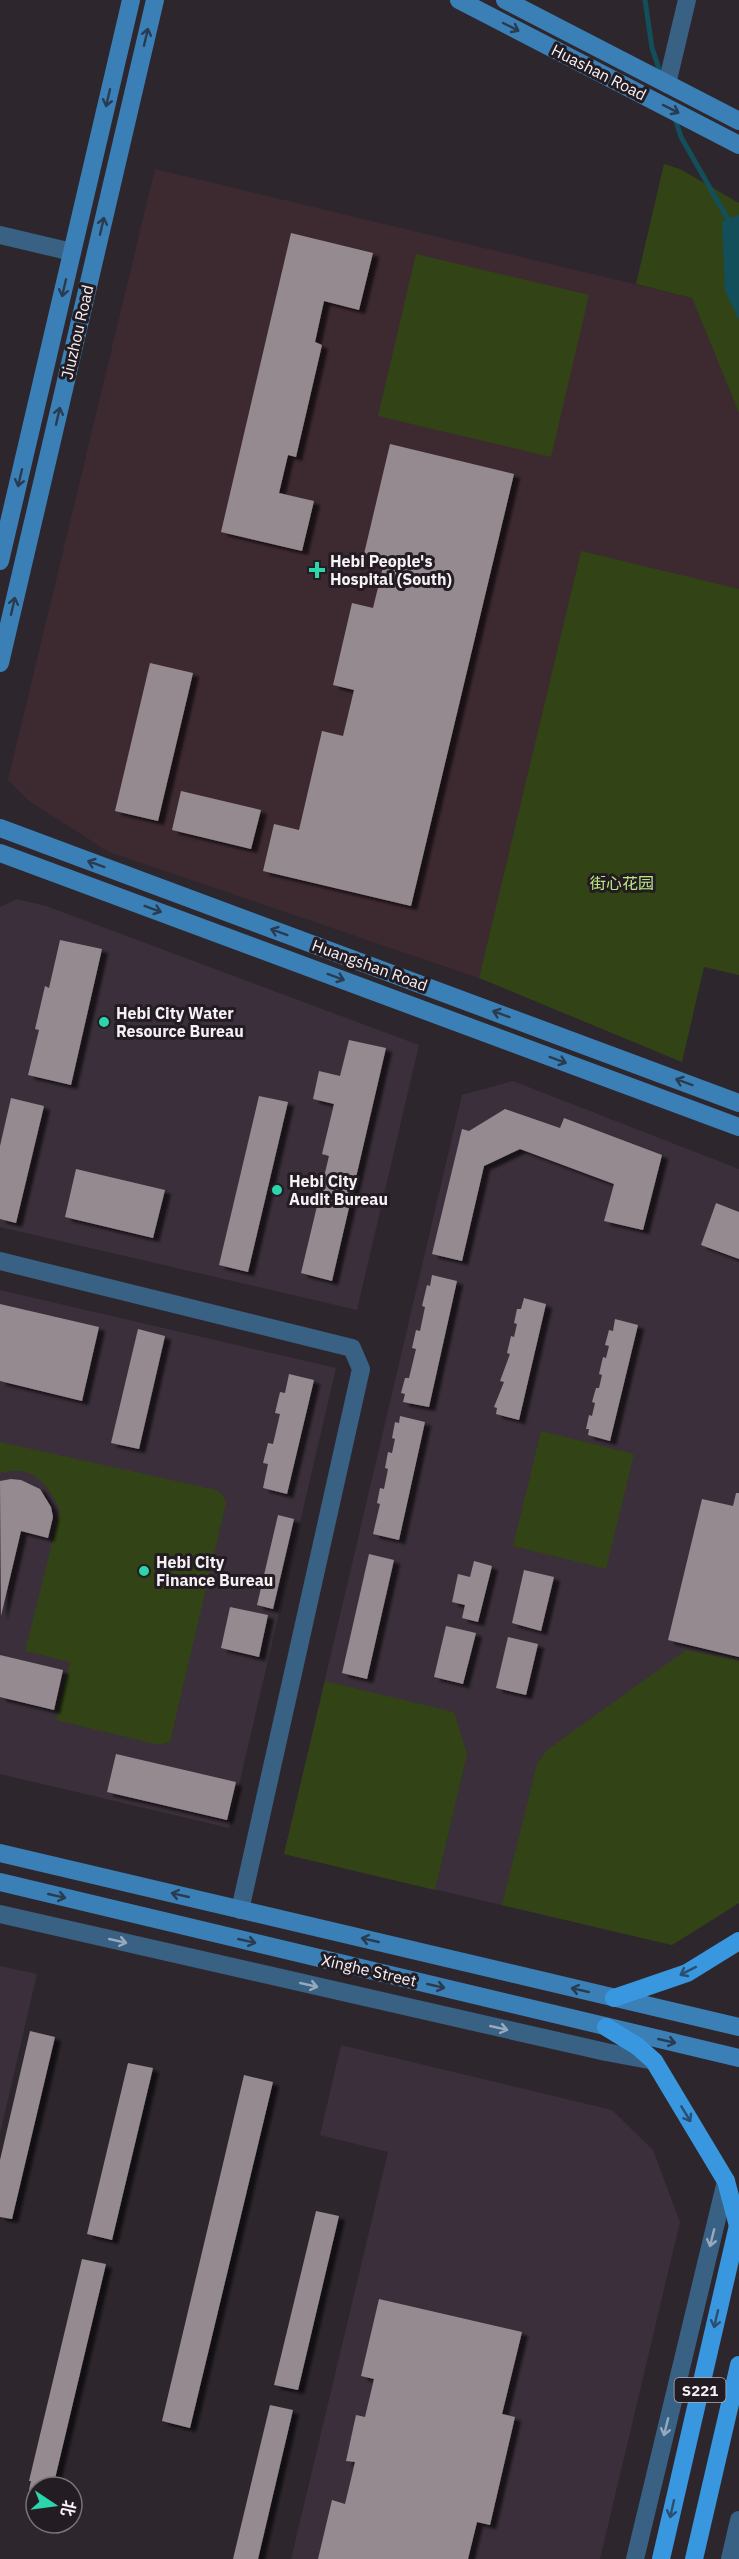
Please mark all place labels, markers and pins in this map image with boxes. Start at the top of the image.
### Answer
place label: Hebi People's Hospital (South) [330,551,452,589]
marker: Hebi People's Hospital (South) [308,561,326,579]
place label: Hebi City Water Resource Bureau [116,1003,244,1041]
marker: Hebi City Water Resource Bureau [97,1015,111,1029]
place label: Hebi City Audit Bureau [289,1171,388,1209]
marker: Hebi City Audit Bureau [270,1183,284,1197]
place label: Hebi City Finance Bureau [156,1552,273,1590]
marker: Hebi City Finance Bureau [137,1564,151,1578]

